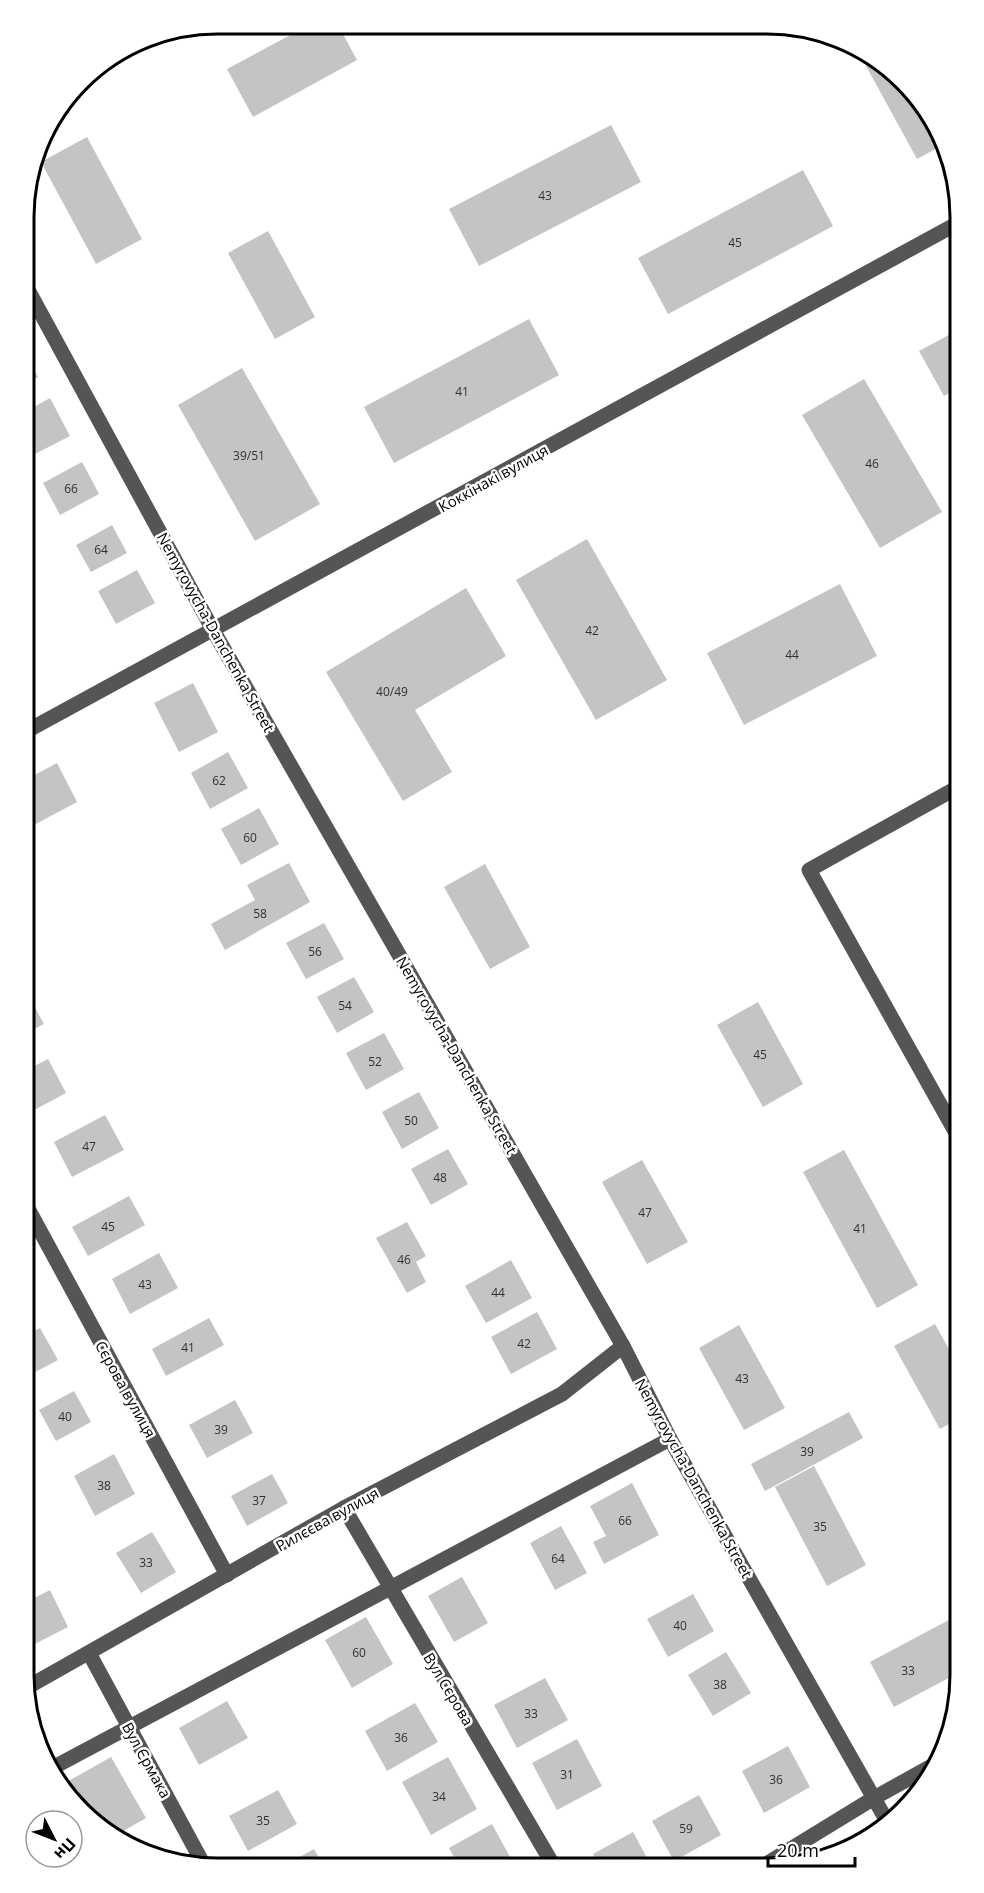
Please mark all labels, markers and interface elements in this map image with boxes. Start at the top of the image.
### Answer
house number: 43 [538,187,552,204]
house number: 45 [728,234,742,251]
house number: 41 [455,383,469,400]
street label: Коккінакі вулиця [435,440,551,516]
house number: 39/51 [233,447,265,464]
house number: 46 [865,455,879,472]
house number: 66 [64,480,78,497]
street label: Nemyrovycha-Danchenka Street [153,529,279,735]
house number: 64 [94,541,108,558]
house number: 42 [585,622,599,639]
house number: 44 [785,646,799,663]
house number: 40/49 [376,683,408,700]
house number: 62 [212,772,226,789]
house number: 60 [243,829,257,846]
house number: 58 [253,905,267,922]
house number: 56 [308,943,322,960]
street label: Nemyrovycha-Danchenka Street [392,952,522,1158]
house number: 54 [338,997,352,1014]
house number: 45 [753,1046,767,1063]
house number: 52 [368,1053,382,1070]
house number: 50 [404,1112,418,1129]
house number: 47 [82,1138,96,1155]
house number: 48 [433,1169,447,1186]
house number: 47 [638,1204,652,1221]
house number: 45 [101,1218,115,1235]
house number: 41 [853,1220,867,1237]
house number: 46 [397,1251,411,1268]
house number: 43 [138,1276,152,1293]
house number: 44 [491,1284,505,1301]
house number: 42 [517,1335,531,1352]
street label: Сєрова вулиця [91,1337,161,1441]
house number: 41 [181,1339,195,1356]
house number: 43 [735,1370,749,1387]
street label: Nemyrovycha-Danchenka Street [631,1375,757,1581]
house number: 40 [58,1408,72,1425]
house number: 39 [214,1421,228,1438]
house number: 39 [800,1443,814,1460]
house number: 38 [97,1477,111,1494]
street label: Рилєєва вулиця [272,1482,382,1556]
house number: 37 [252,1492,266,1509]
house number: 66 [618,1512,632,1529]
house number: 35 [813,1518,827,1535]
house number: 64 [551,1550,565,1567]
house number: 33 [139,1554,153,1571]
house number: 40 [673,1617,687,1634]
house number: 60 [352,1644,366,1661]
street label: Вул Сєрова [419,1649,479,1729]
house number: 33 [901,1662,915,1679]
house number: 38 [713,1676,727,1693]
house number: 33 [524,1705,538,1722]
street label: Вул Єрмака [118,1718,176,1802]
house number: 36 [394,1729,408,1746]
house number: 31 [560,1766,574,1783]
house number: 36 [769,1771,783,1788]
house number: 34 [432,1788,446,1805]
north arrow [24,1809,84,1869]
house number: 35 [256,1812,270,1829]
house number: 59 [679,1820,693,1837]
scale bar [768,1830,855,1868]
text: Пн [49,1833,81,1865]
text: 20 m [777,1838,819,1862]

